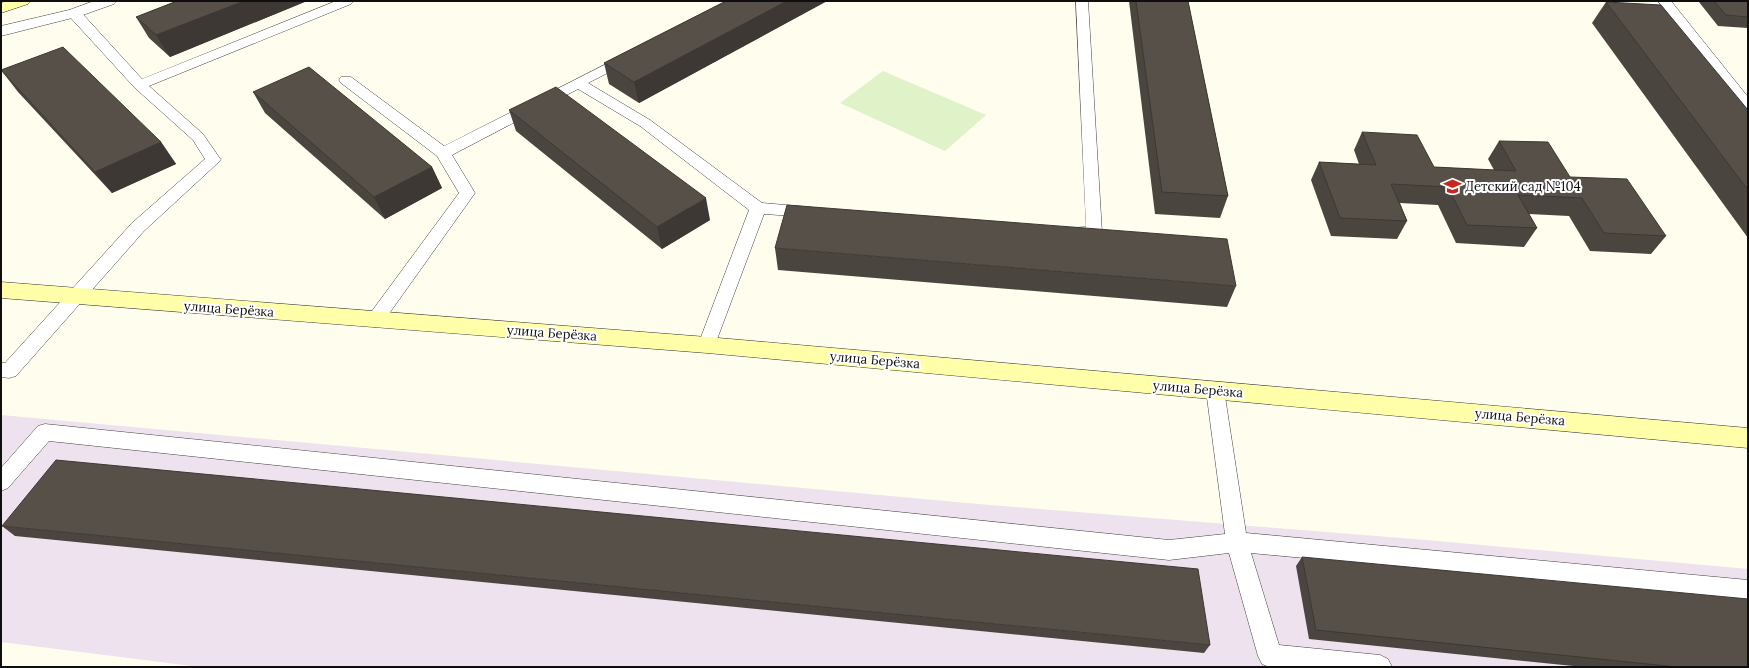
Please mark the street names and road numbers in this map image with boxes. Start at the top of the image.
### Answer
street label: улица Берёзка [183,297,275,321]
street label: улица Берёзка [506,321,598,345]
street label: улица Берёзка [829,348,921,372]
street label: улица Берёзка [1152,377,1244,401]
street label: улица Берёзка [1474,405,1566,429]

